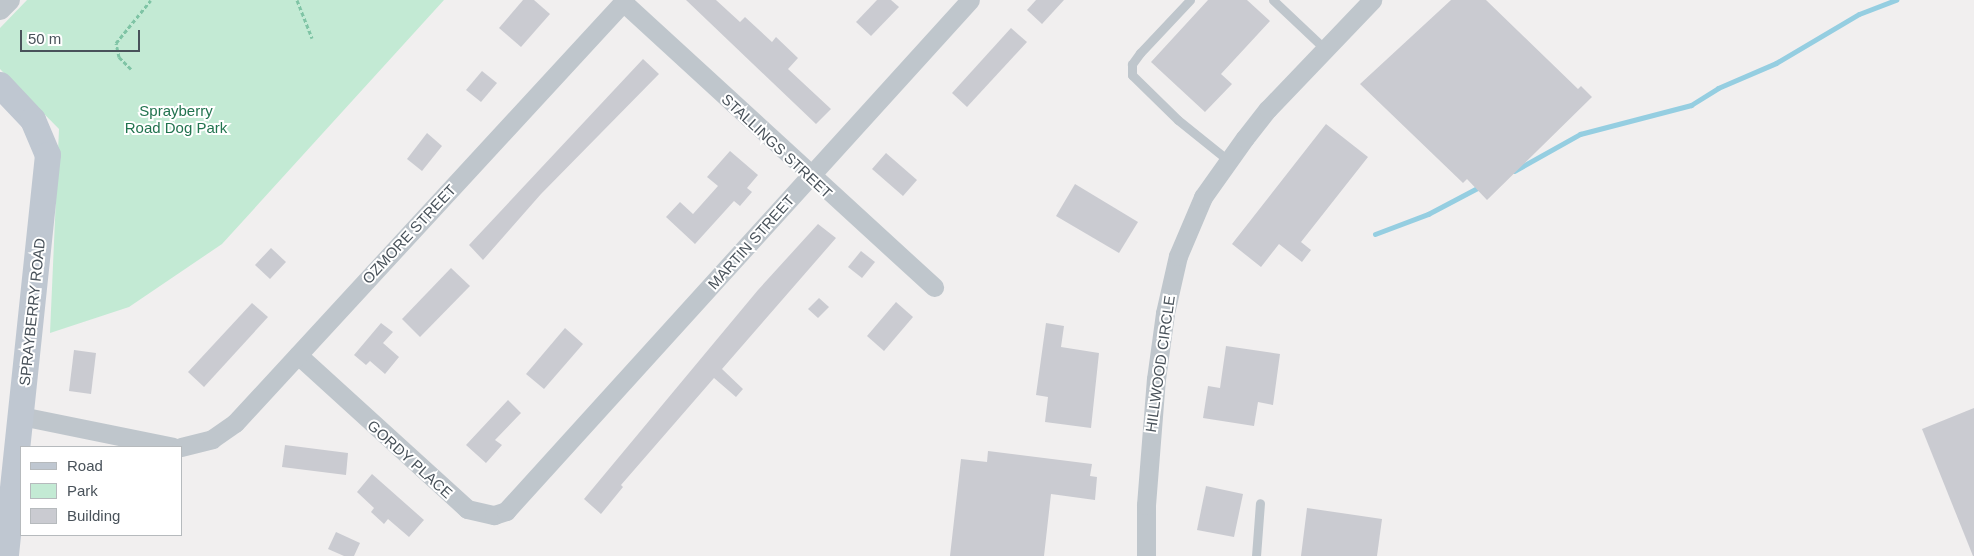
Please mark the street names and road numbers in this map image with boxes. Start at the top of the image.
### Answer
street label: STALLINGS STREET [718,90,836,202]
street label: OZMORE STREET [358,181,460,287]
street label: MARTIN STREET [704,191,798,293]
street label: SPRAYBERRY ROAD [15,237,49,387]
street label: HILLWOOD CIRCLE [1141,294,1179,434]
street label: GORDY PLACE [364,416,456,502]

